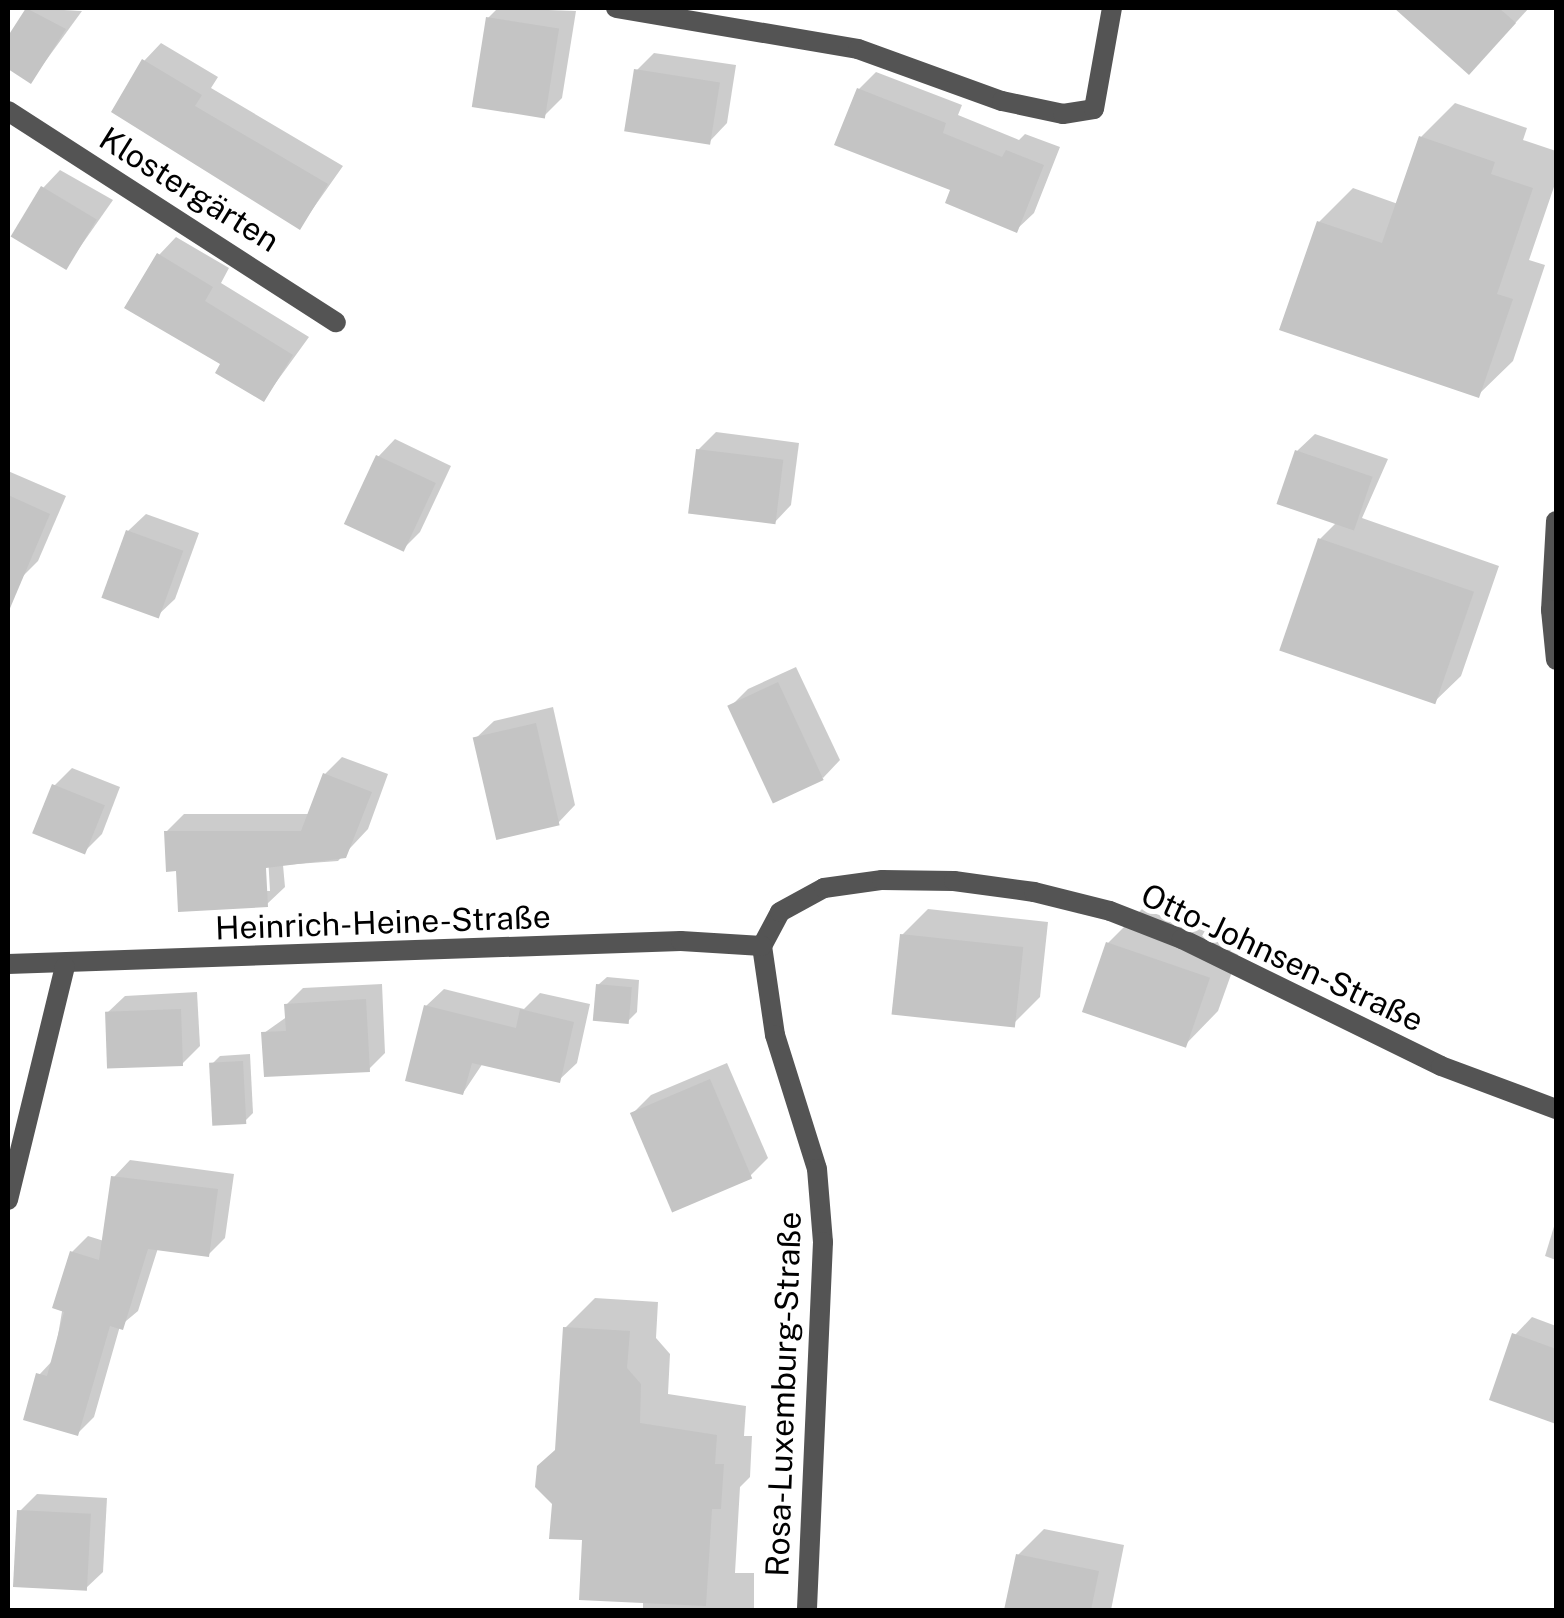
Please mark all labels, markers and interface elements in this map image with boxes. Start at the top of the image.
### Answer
street label: Klostergärten [92,120,286,260]
street label: Otto-Johnsen-Straße [1135,876,1429,1040]
street label: Heinrich-Heine-Straße [214,898,552,948]
street label: Rosa-Luxemburg-Straße [758,1211,810,1577]

